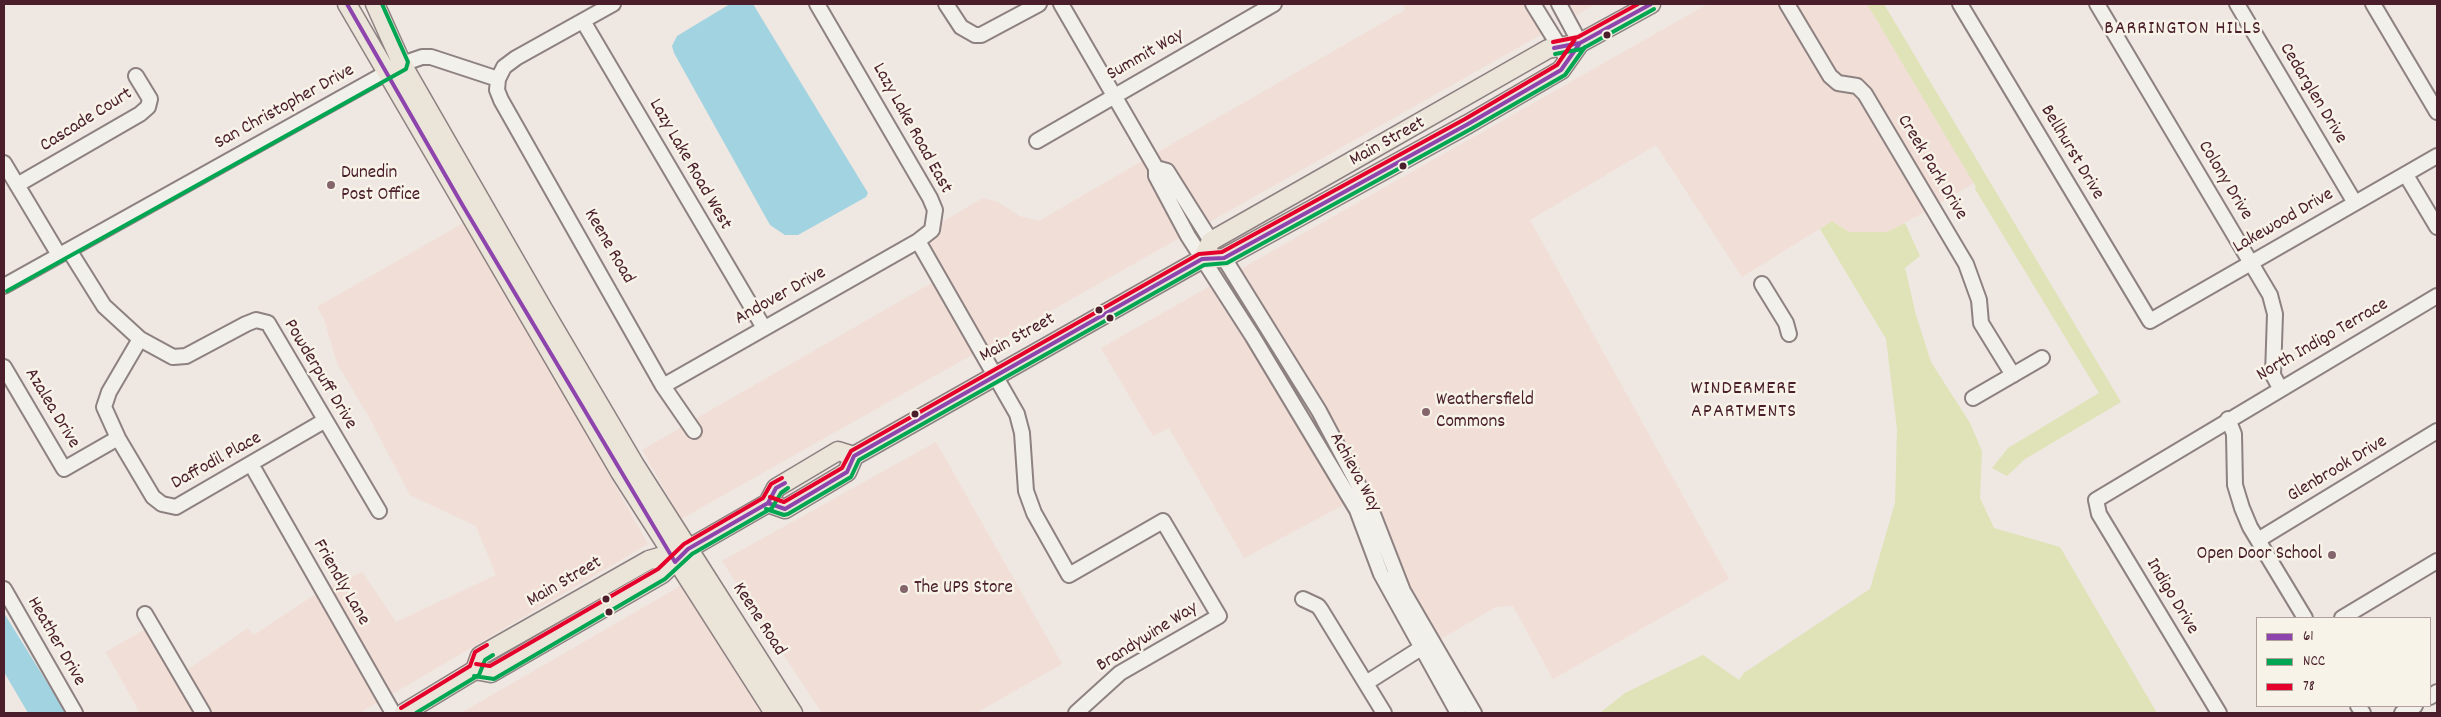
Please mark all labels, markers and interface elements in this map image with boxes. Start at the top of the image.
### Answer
district label: BARRINGTON HILLS [2102,18,2264,42]
street label: Summit Way [1103,25,1189,87]
unlabelled marker [1602,30,1612,40]
street label: Cedarglen Drive [2273,39,2351,149]
street label: San Christopher Drive [211,60,359,156]
street label: Lazy Lake Road East [866,60,956,198]
street label: Cascade Court [37,84,137,158]
street label: Lazy Lake Road West [642,96,736,234]
street label: Bellhurst Drive [2034,102,2108,204]
street label: Creek Park Drive [1891,111,1971,225]
street label: Main Street [1346,113,1430,173]
street label: Colony Drive [2192,137,2256,225]
unlabelled marker [1398,161,1408,171]
place label: Dunedin Post Office [341,163,420,207]
marker: Dunedin Post Office [325,179,337,191]
street label: Lakewood Drive [2230,184,2338,260]
street label: Keene Road [577,206,639,288]
street label: Andover Drive [731,263,831,331]
street label: North Indigo Terrace [2253,294,2393,388]
unlabelled marker [1094,305,1104,315]
street label: Main Street [976,309,1060,369]
unlabelled marker [1105,313,1115,323]
street label: Powderpuff Drive [277,316,361,434]
street label: Azalea Drive [18,365,84,453]
district label: WINDERMERE APARTMENTS [1690,378,1798,425]
place label: Weathersfield Commons [1436,390,1534,434]
marker: Weathersfield Commons [1420,406,1432,418]
unlabelled marker [910,409,920,419]
street label: Daffodil Place [168,428,266,496]
street label: Achieva Way [1323,429,1385,517]
street label: Glenbrook Drive [2284,431,2392,509]
street label: Friendly Lane [306,536,374,630]
place label: Open Door School [2197,544,2322,566]
marker: Open Door School [2326,549,2338,561]
street label: Main Street [523,552,607,614]
street label: Indigo Drive [2139,555,2203,639]
place label: The UPS Store [914,578,1013,600]
street label: Keene Road [726,579,790,661]
marker: The UPS Store [898,583,910,595]
street label: Heather Drive [20,593,90,691]
unlabelled marker [601,594,611,604]
street label: Brandywine Way [1093,598,1203,678]
unlabelled marker [604,607,614,617]
legend [2256,617,2431,707]
text: 61 [2303,626,2314,648]
text: NCC [2303,651,2325,673]
text: 78 [2303,676,2315,698]

